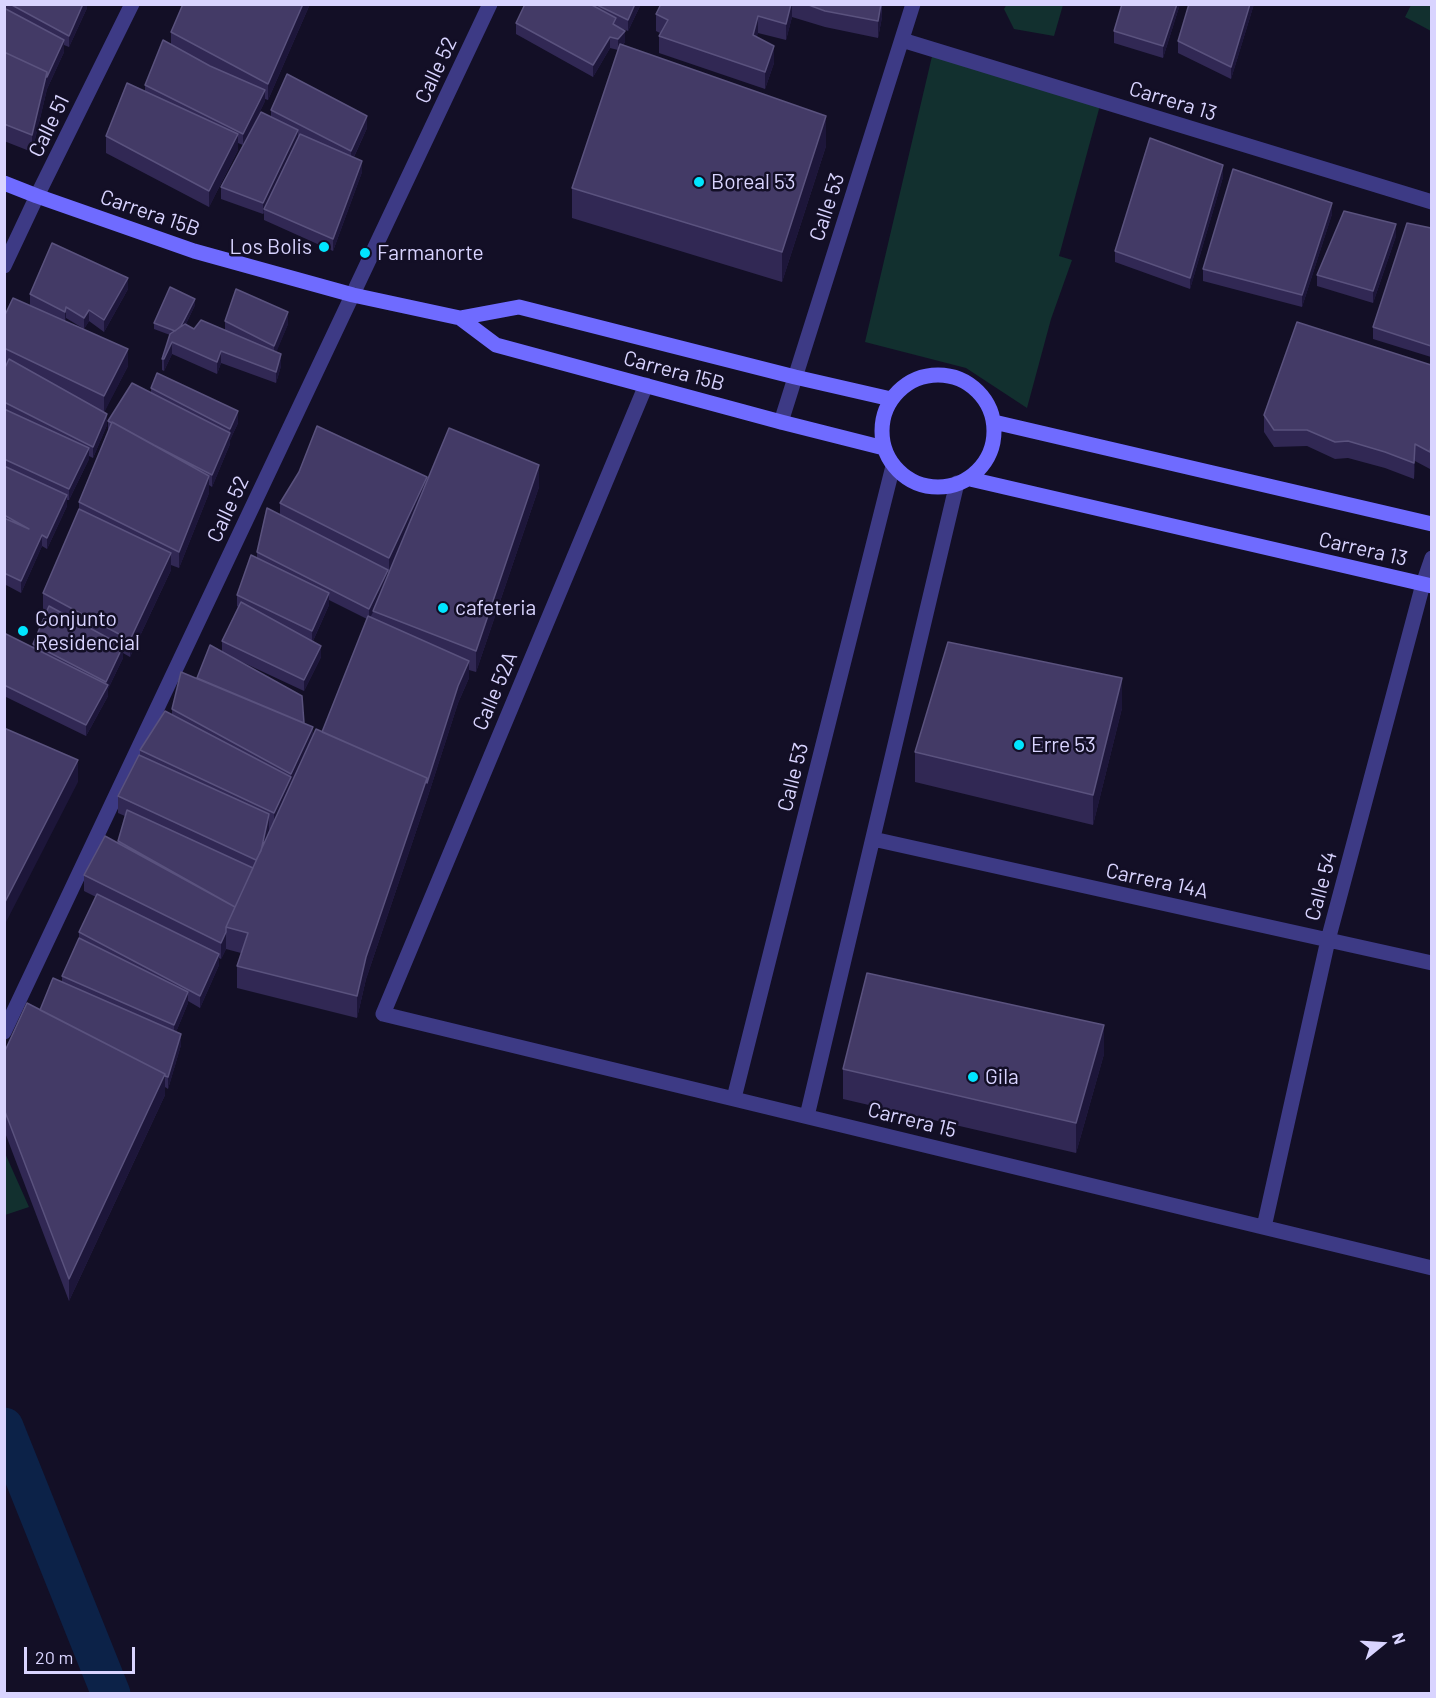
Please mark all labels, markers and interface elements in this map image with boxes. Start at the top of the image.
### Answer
street label: Calle 52 [410,33,462,107]
street label: Carrera 13 [1126,76,1220,126]
street label: Calle 51 [23,91,75,161]
place label: Boreal 53 [711,169,796,195]
street label: Calle 53 [804,170,850,244]
marker: Boreal 53 [692,175,706,189]
street label: Carrera 15B [97,184,203,242]
place label: Los Bolis [229,234,312,260]
marker: Los Bolis [317,240,331,254]
place label: Farmanorte [377,240,484,266]
marker: Farmanorte [358,246,372,260]
street label: Carrera 15B [621,345,727,397]
street label: Calle 52 [202,472,254,546]
street label: Carrera 13 [1316,527,1410,571]
place label: cafeteria [455,595,536,621]
marker: cafeteria [436,601,450,615]
place label: Conjunto Residencial [35,606,140,656]
marker: Conjunto Residencial [16,624,30,638]
street label: Calle 52A [467,648,523,734]
place label: Erre 53 [1031,732,1096,758]
marker: Erre 53 [1012,738,1026,752]
street label: Calle 53 [772,740,814,814]
street label: Calle 54 [1300,849,1342,923]
street label: Carrera 14A [1104,858,1210,904]
place label: Gila [985,1064,1019,1090]
marker: Gila [966,1070,980,1084]
street label: Carrera 15 [865,1097,959,1143]
north arrow [1352,1614,1412,1674]
text: N [1389,1630,1410,1646]
scale bar [27,1635,138,1673]
text: 20 m [35,1646,73,1668]

